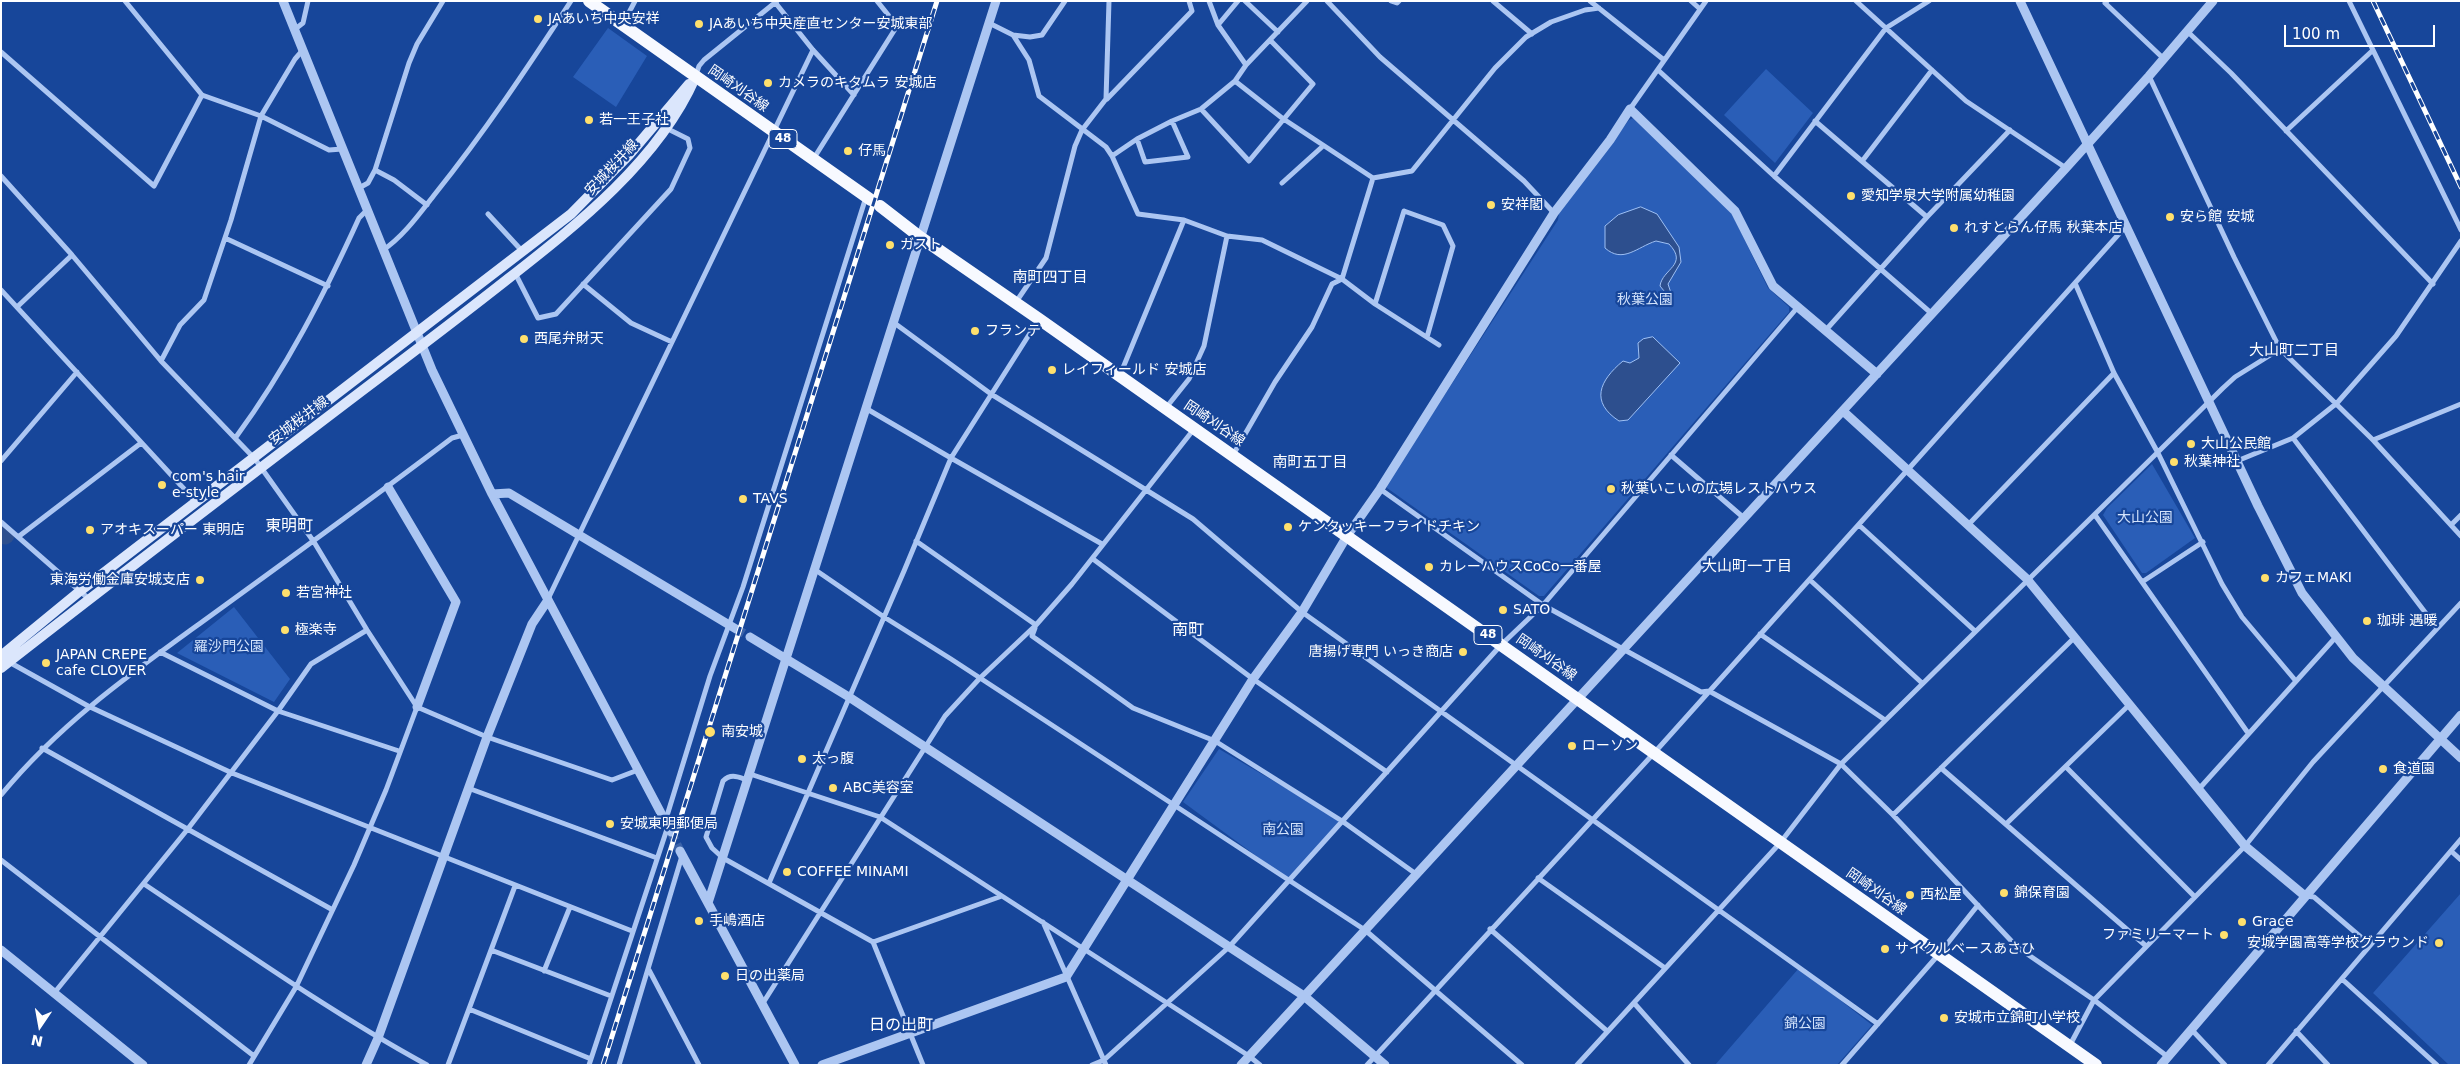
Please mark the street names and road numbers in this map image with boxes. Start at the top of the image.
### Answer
street label: 岡崎刈谷線 [705,62,771,116]
road number: 48 [769,130,797,148]
street label: 安城桜井線 [582,137,642,199]
street label: 安城桜井線 [266,393,332,449]
street label: 岡崎刈谷線 [1180,397,1248,451]
road number: 48 [1474,626,1502,644]
street label: 岡崎刈谷線 [1513,631,1579,685]
street label: 岡崎刈谷線 [1843,865,1909,919]

